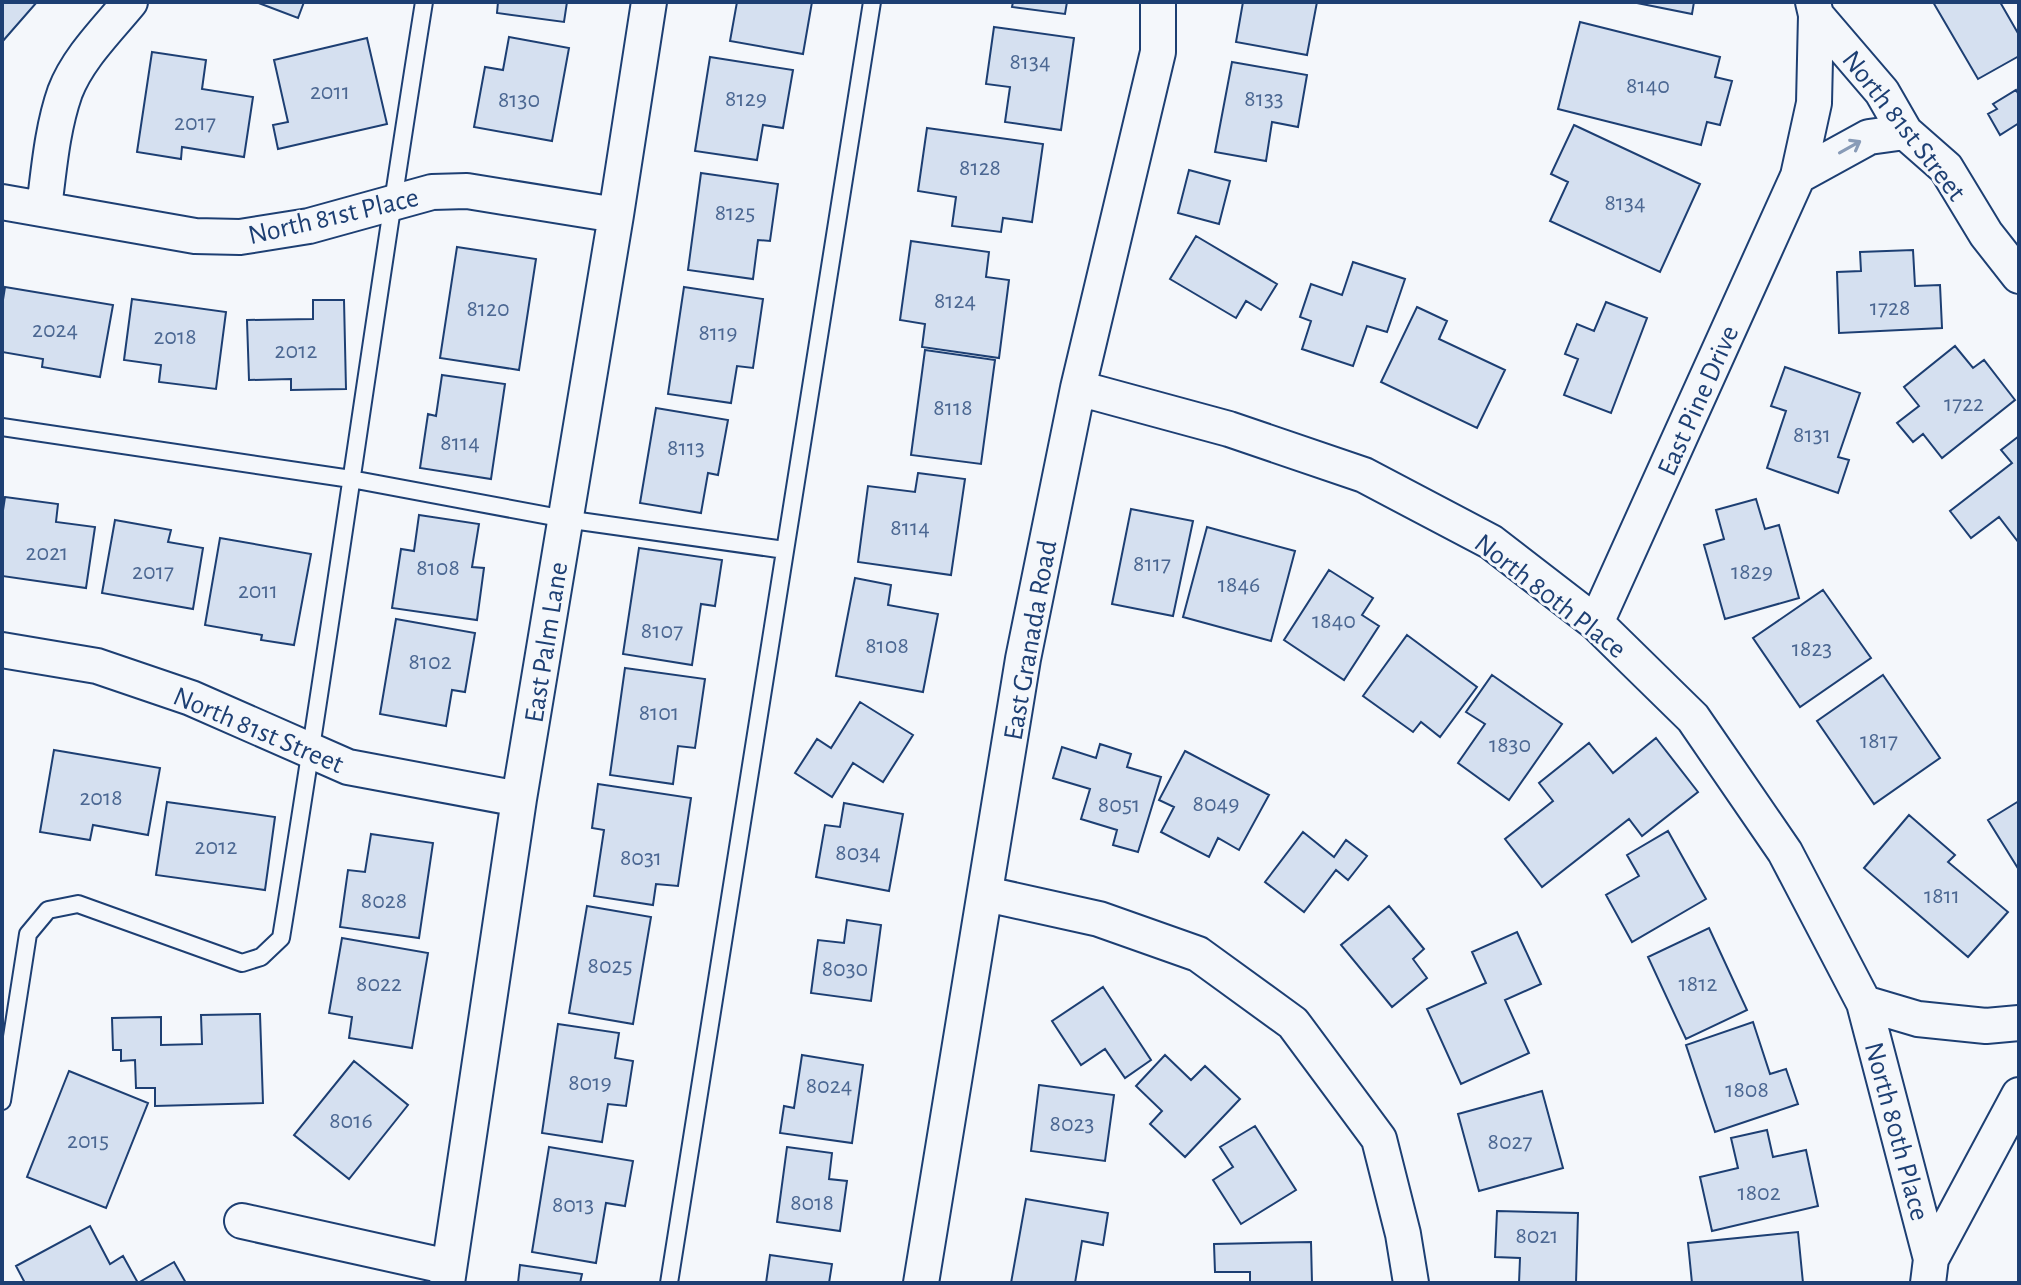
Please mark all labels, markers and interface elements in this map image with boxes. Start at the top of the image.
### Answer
street label: North 81st Street [1836,46,1970,207]
house number: 8134 [1009,50,1051,74]
house number: 8140 [1626,74,1670,98]
house number: 2011 [310,80,350,104]
house number: 8129 [725,87,767,111]
house number: 8133 [1244,87,1284,111]
house number: 8130 [498,88,540,112]
house number: 2017 [174,111,216,135]
one-way arrow [1837,139,1861,155]
house number: 8128 [959,156,1001,180]
street label: North 81st Place [245,184,421,250]
house number: 8134 [1604,191,1646,215]
house number: 8125 [715,201,755,225]
house number: 8124 [934,289,976,313]
house number: 1728 [1870,296,1910,320]
house number: 8120 [466,297,510,321]
house number: 2024 [32,318,78,342]
house number: 8119 [698,321,738,345]
street label: East Pine Drive [1653,321,1744,480]
house number: 2018 [153,325,197,349]
house number: 2012 [275,339,317,363]
house number: 1722 [1944,392,1984,416]
house number: 8118 [933,396,973,420]
house number: 8131 [1793,423,1831,447]
house number: 8114 [440,431,480,455]
house number: 8113 [667,436,705,460]
house number: 8114 [890,516,930,540]
street label: North 80th Place [1469,529,1631,664]
street label: East Granada Road [1000,538,1062,743]
house number: 2021 [26,541,68,565]
house number: 8117 [1133,552,1171,576]
house number: 8108 [416,556,460,580]
house number: 2017 [132,560,174,584]
street label: East Palm Lane [520,560,573,725]
house number: 1829 [1731,560,1773,584]
house number: 1846 [1218,573,1260,597]
house number: 2011 [238,579,278,603]
house number: 1840 [1312,609,1356,633]
house number: 8107 [641,619,683,643]
house number: 8108 [865,634,909,658]
house number: 1823 [1792,637,1832,661]
house number: 8102 [408,650,452,674]
street label: North 81st Street [169,682,347,779]
house number: 8101 [639,701,679,725]
house number: 1817 [1860,729,1898,753]
house number: 1830 [1489,733,1531,757]
house number: 2018 [79,786,123,810]
house number: 8049 [1193,792,1239,816]
house number: 8051 [1098,793,1140,817]
house number: 2012 [195,835,237,859]
house number: 8034 [835,841,881,865]
house number: 8031 [620,846,662,870]
house number: 1811 [1924,884,1960,908]
house number: 8028 [361,889,407,913]
house number: 8025 [588,954,633,978]
house number: 8030 [822,957,868,981]
house number: 8022 [356,972,402,996]
house number: 1812 [1679,972,1717,996]
street label: North 80th Place [1859,1039,1933,1224]
house number: 8019 [568,1071,612,1095]
house number: 8024 [806,1074,852,1098]
house number: 1808 [1725,1078,1769,1102]
house number: 8016 [329,1109,373,1133]
house number: 8023 [1050,1112,1094,1136]
house number: 2015 [67,1129,109,1153]
house number: 8027 [1488,1130,1532,1154]
house number: 1802 [1737,1181,1781,1205]
house number: 8018 [790,1191,834,1215]
house number: 8013 [552,1193,594,1217]
house number: 8021 [1515,1224,1559,1248]

